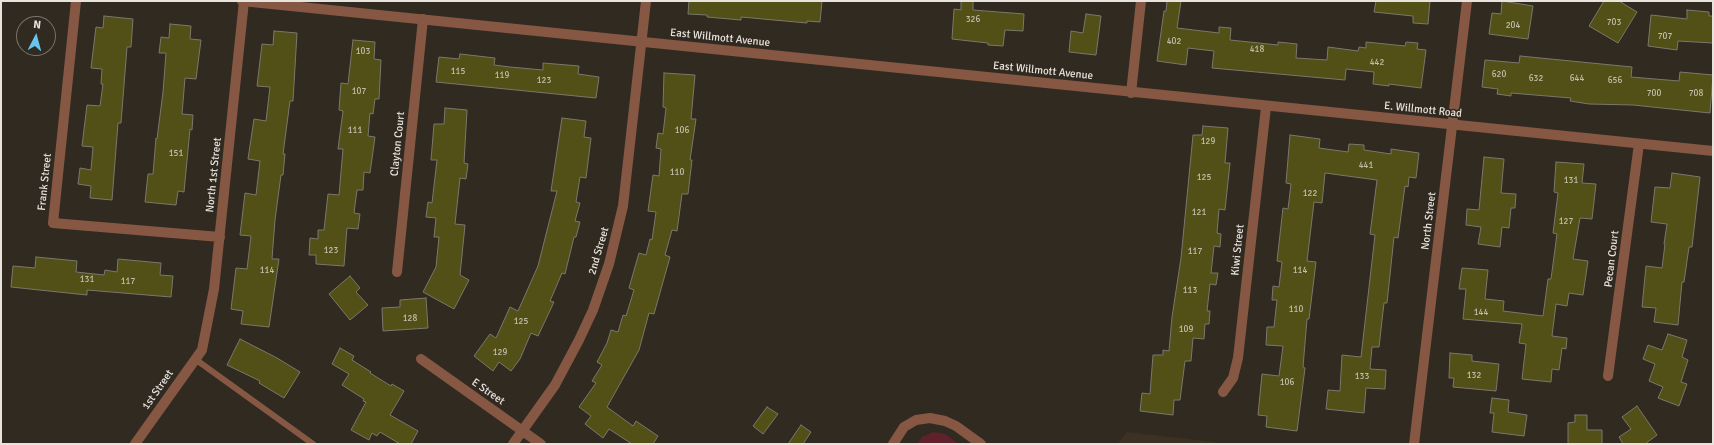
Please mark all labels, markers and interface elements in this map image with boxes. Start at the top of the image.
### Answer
house number: 326 [966,15,980,25]
north arrow [16,16,56,56]
text: N [33,18,42,31]
house number: 703 [1607,18,1621,28]
house number: 204 [1506,21,1520,31]
street label: East Willmott Avenue [669,26,771,50]
house number: 707 [1658,32,1672,42]
house number: 402 [1167,37,1181,47]
house number: 418 [1250,45,1264,55]
house number: 103 [356,47,370,57]
house number: 442 [1370,58,1384,68]
street label: East Willmott Avenue [992,59,1094,83]
house number: 115 [451,67,465,77]
house number: 620 [1492,70,1506,80]
house number: 119 [495,71,509,81]
house number: 632 [1529,74,1543,84]
house number: 644 [1570,74,1584,84]
house number: 123 [537,76,551,86]
house number: 656 [1608,76,1622,86]
house number: 107 [352,87,366,97]
house number: 700 [1647,89,1661,99]
house number: 708 [1689,89,1703,99]
street label: E. Willmott Road [1383,99,1463,121]
street label: Clayton Court [388,111,408,177]
house number: 111 [348,126,362,136]
house number: 106 [675,126,689,136]
street label: North 1st Street [203,137,225,213]
house number: 129 [1201,137,1215,147]
house number: 151 [169,149,183,159]
street label: Frank Street [35,153,55,211]
house number: 441 [1359,161,1373,171]
house number: 110 [670,168,684,178]
house number: 125 [1197,173,1211,183]
house number: 131 [1564,176,1578,186]
house number: 122 [1303,189,1317,199]
street label: North Street [1419,191,1439,251]
house number: 121 [1192,208,1206,218]
house number: 127 [1559,217,1573,227]
street label: Kiwi Street [1229,224,1247,276]
street label: 2nd Street [586,226,612,276]
street label: Pecan Court [1602,230,1622,288]
house number: 123 [324,246,338,256]
house number: 117 [1188,247,1202,257]
house number: 114 [260,266,274,276]
house number: 114 [1293,266,1307,276]
house number: 131 [80,275,94,285]
house number: 117 [121,277,135,287]
house number: 113 [1183,286,1197,296]
house number: 110 [1289,305,1303,315]
house number: 144 [1474,308,1488,318]
house number: 128 [403,314,417,324]
house number: 125 [514,317,528,327]
house number: 109 [1179,325,1193,335]
house number: 129 [493,348,507,358]
street label: 1st Street [139,368,177,412]
house number: 132 [1467,371,1481,381]
house number: 133 [1355,372,1369,382]
street label: E Street [469,376,507,408]
house number: 106 [1280,378,1294,388]

